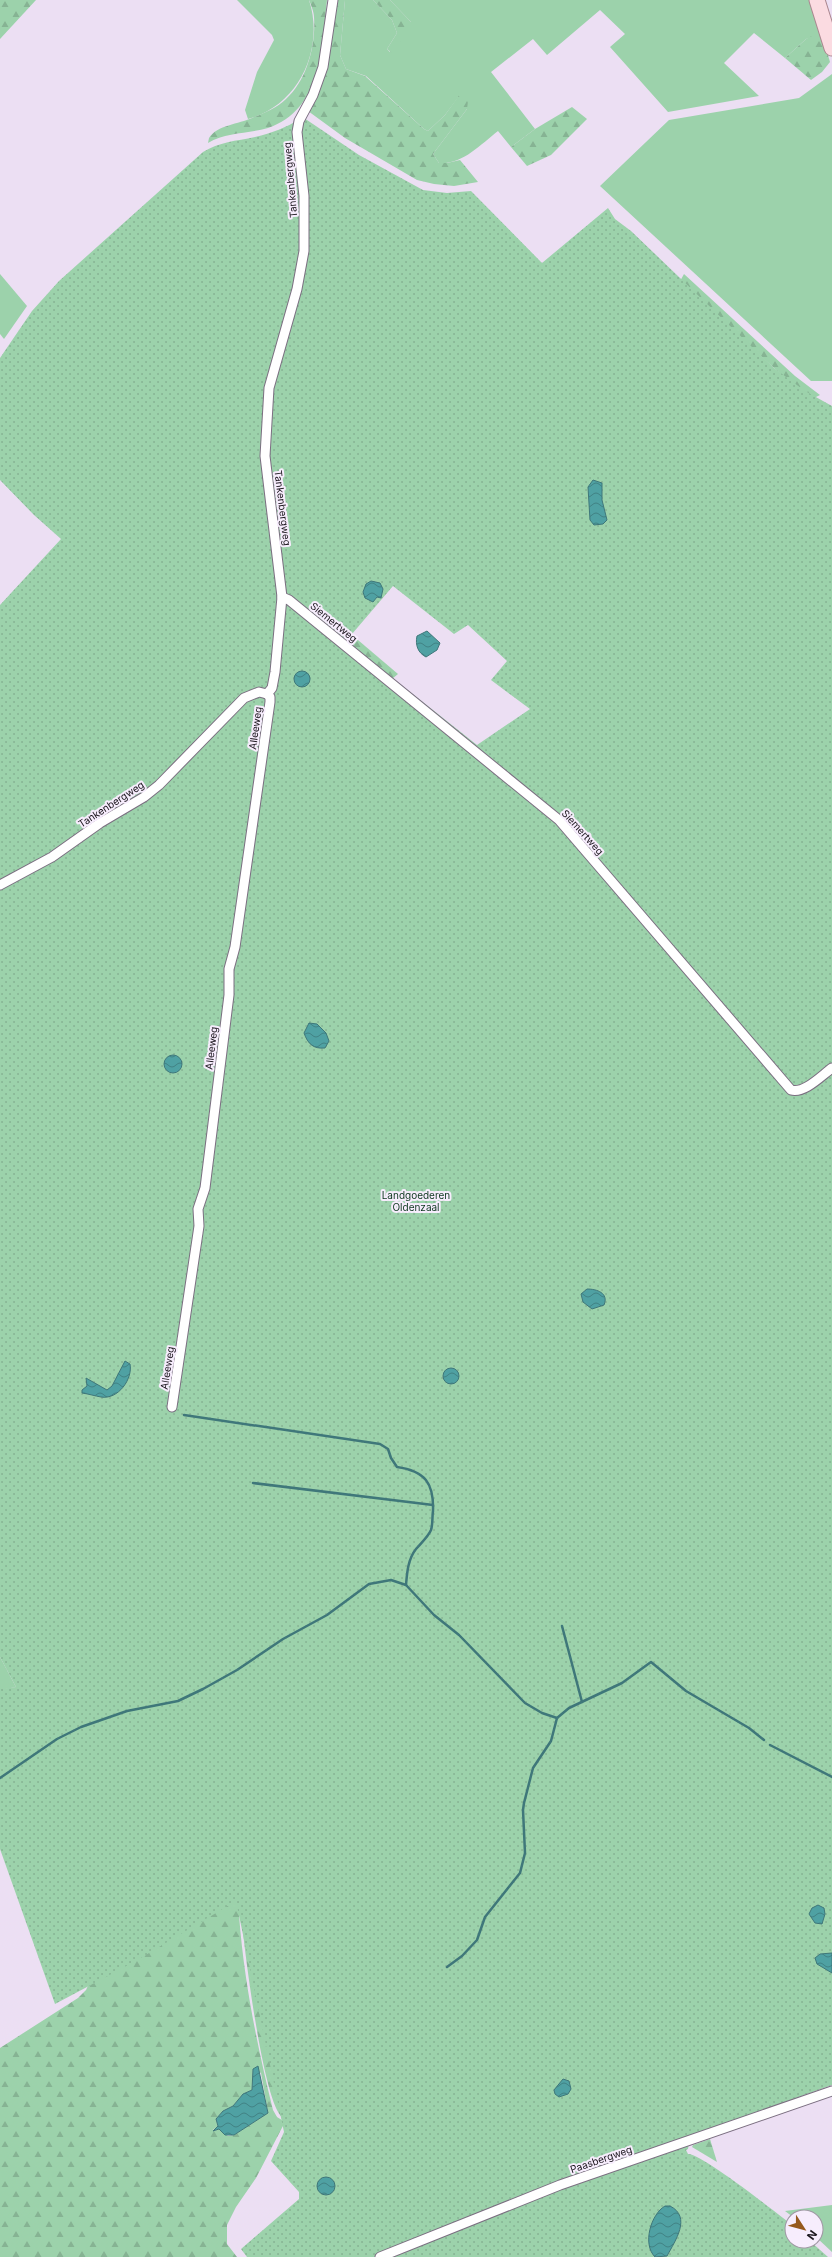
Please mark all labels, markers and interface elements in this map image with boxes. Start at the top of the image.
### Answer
street label: Tankenbergweg [281,142,299,218]
street label: Tankenbergweg [272,470,294,546]
street label: Siemertweg [308,600,360,644]
street label: Alleeweg [246,706,264,750]
street label: Tankenbergweg [76,778,146,830]
street label: Siemertweg [560,807,606,857]
street label: Alleeweg [202,1026,220,1070]
park label: Landgoederen Oldenzaal [382,1189,450,1213]
street label: Alleeweg [158,1346,176,1390]
street label: Paasbergweg [569,2143,633,2175]
north arrow [784,2209,824,2249]
text: N [804,2227,820,2242]

